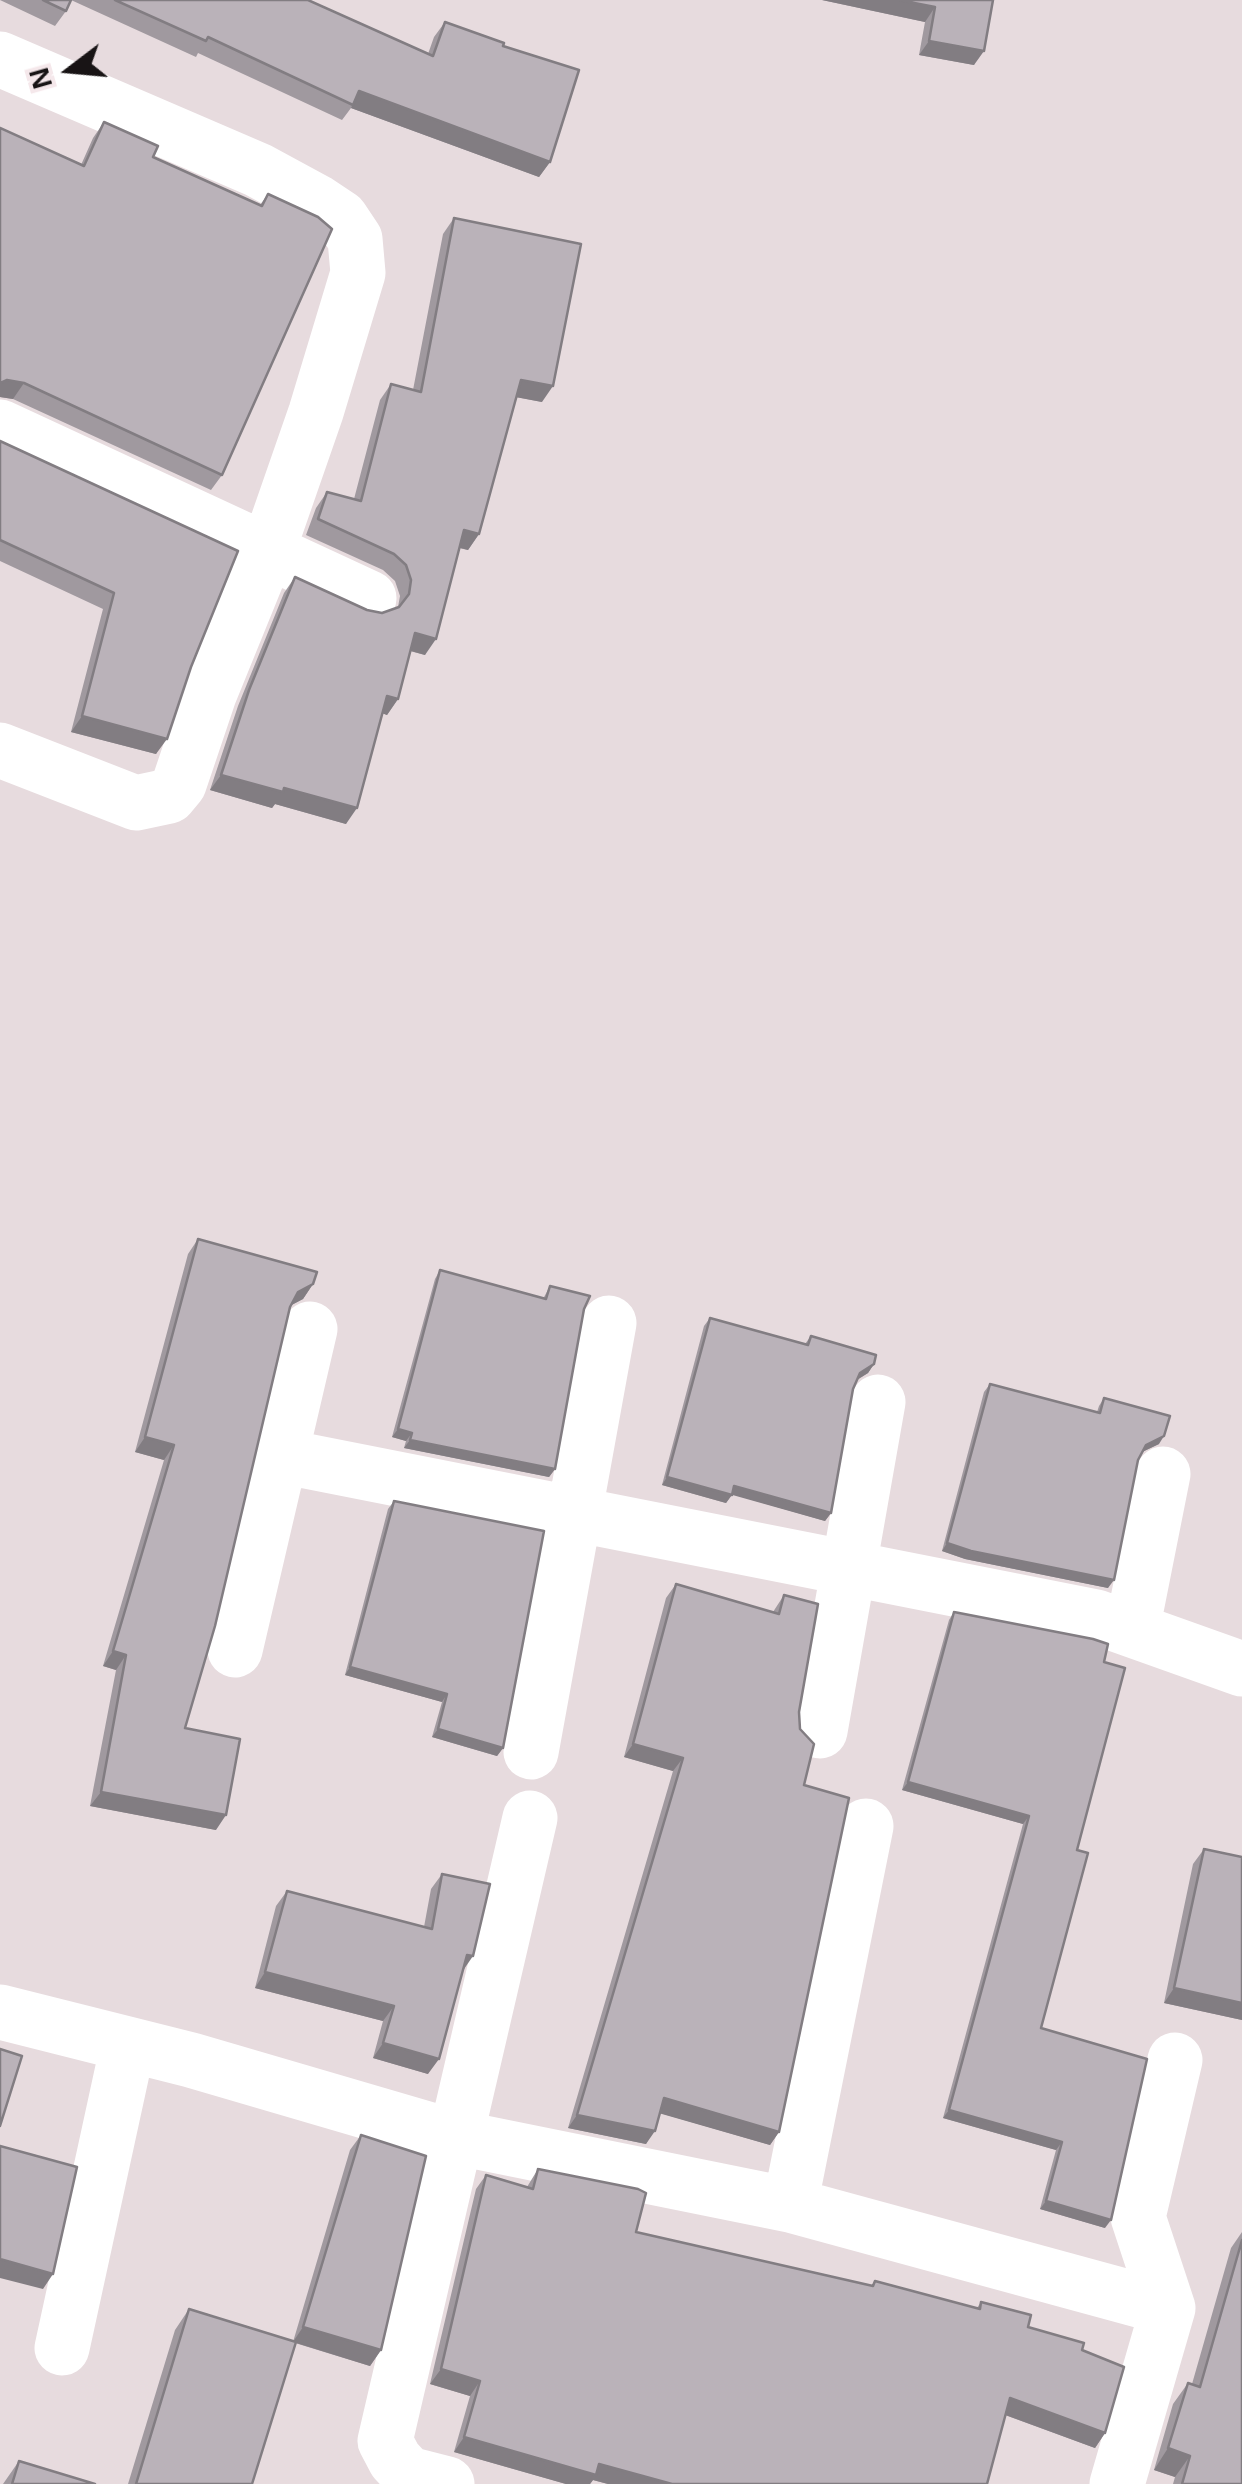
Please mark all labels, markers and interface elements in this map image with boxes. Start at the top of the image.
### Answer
north arrow [20,20,120,120]
text: N [23,64,58,92]

